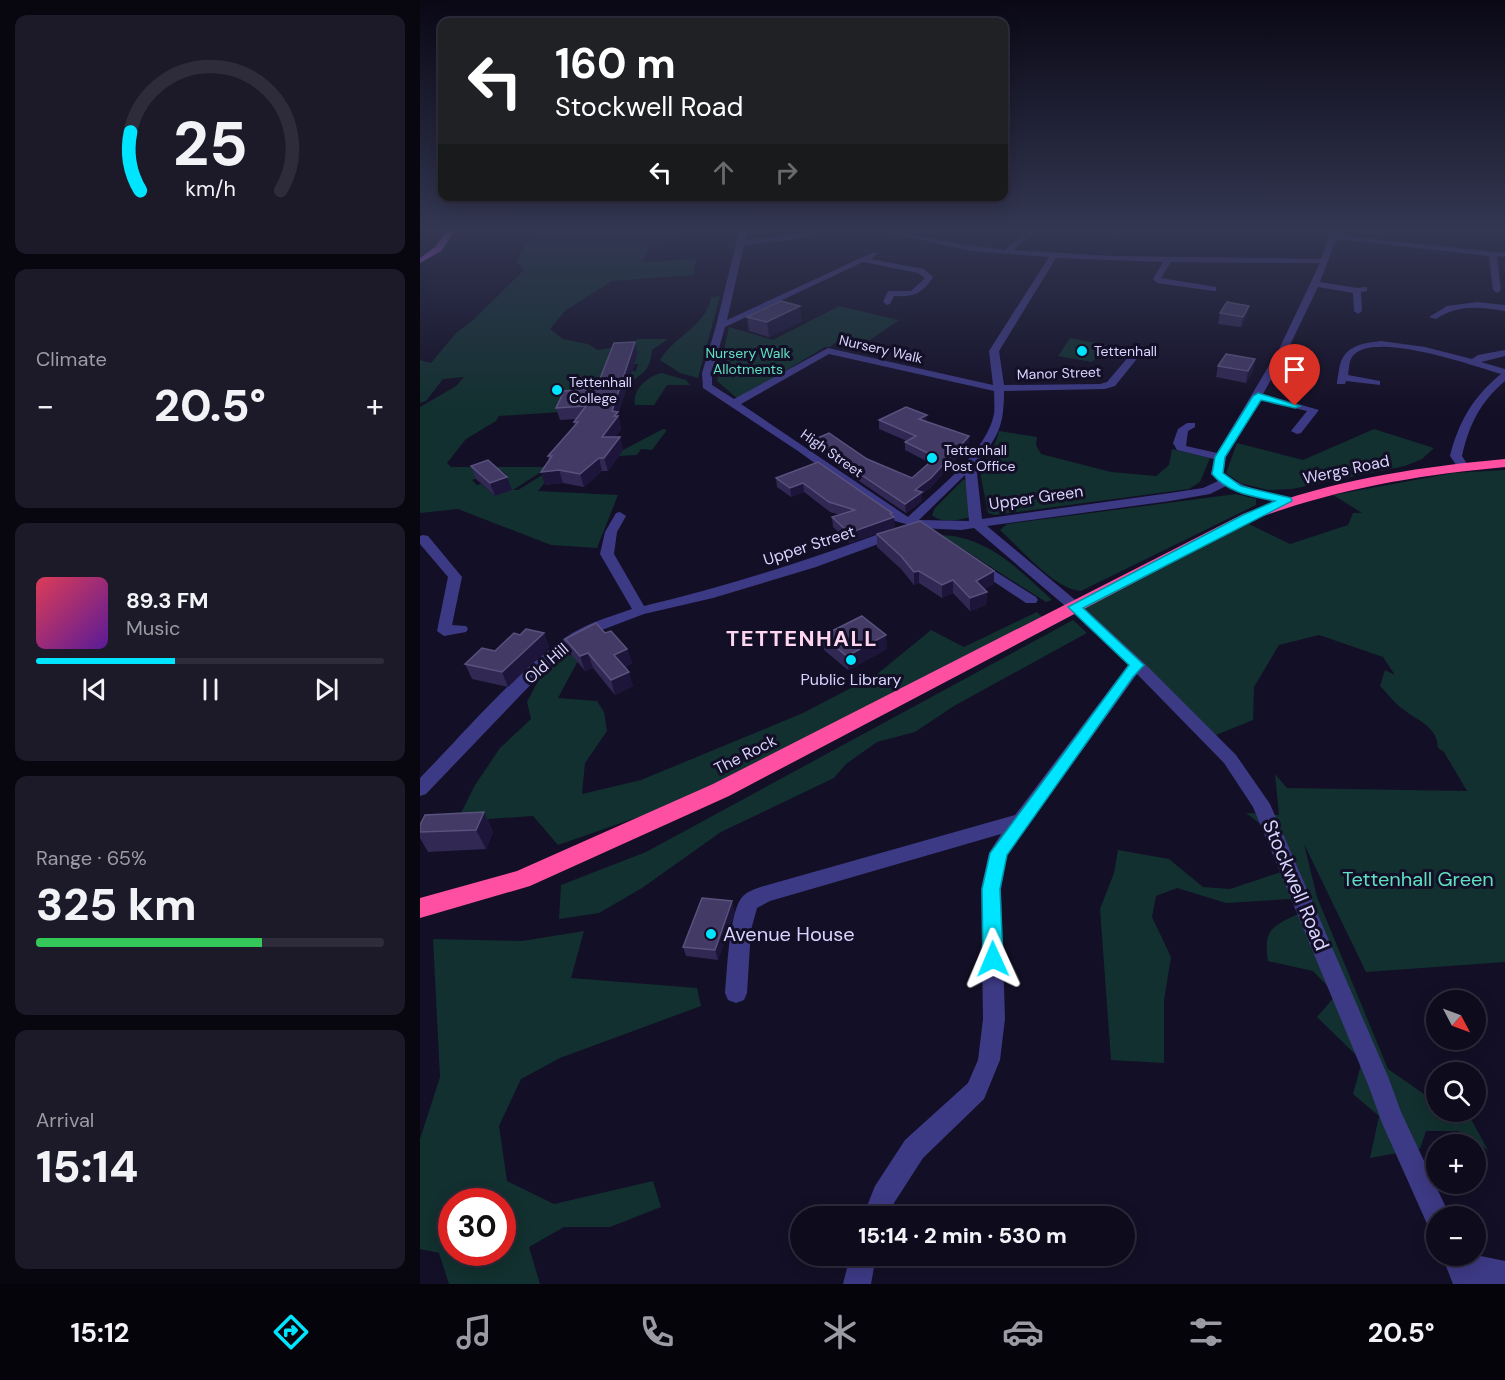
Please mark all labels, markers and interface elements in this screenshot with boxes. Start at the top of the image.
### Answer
text: 160 m [555,36,676,91]
icon: left [456,42,534,120]
text: Stockwell Road [555,89,743,124]
text: 25 [173,104,247,185]
icon: left [644,156,677,189]
icon: ahead [707,156,740,189]
icon: right [770,156,803,189]
text: km/h [185,176,235,204]
street label: Nursery Walk [837,331,925,367]
place label: Tettenhall [1094,342,1157,360]
park label: Nursery Walk Allotments [705,344,791,378]
marker: Tettenhall [1075,344,1089,358]
pin [1269,344,1320,406]
text: Climate [36,346,107,372]
icon: arrive [1278,353,1311,386]
street label: Manor Street [1017,363,1101,383]
place label: Tettenhall College [569,373,632,407]
text: 20.5° [154,376,266,435]
marker: Tettenhall College [550,383,564,397]
text: − [36,384,54,427]
text: + [366,384,384,427]
street label: High Street [797,425,867,481]
place label: Tettenhall Post Office [944,441,1015,475]
street label: Wergs Road [1301,450,1391,489]
marker: Tettenhall Post Office [925,451,939,465]
street label: Upper Green [988,480,1085,514]
street label: Upper Street [761,521,858,570]
text: 89.3 FM [126,586,208,615]
text: Music [126,615,181,641]
district label: TETTENHALL [726,624,878,653]
street label: Old Hill [520,638,573,688]
marker: Public Library [844,653,858,667]
place label: Public Library [800,669,902,690]
icon: previous [78,673,111,706]
icon: pause [194,673,227,706]
icon: next [310,673,343,706]
street label: The Rock [711,730,780,779]
street label: Stockwell Road [1257,816,1335,954]
text: Range · 65% [36,845,147,871]
park label: Tettenhall Green [1342,866,1494,892]
text: 325 km [36,875,197,934]
place label: Avenue House [723,921,855,947]
marker: Avenue House [704,927,718,941]
position arrow [961,927,1025,991]
north arrow [1426,990,1486,1050]
map controls [1426,990,1486,1266]
button: search [1426,1062,1486,1122]
text: Arrival [36,1107,94,1133]
button: + [1426,1134,1486,1194]
text: 15:14 [36,1137,138,1196]
speed limit sign: 30 [438,1188,516,1266]
button: − [1426,1206,1486,1266]
text: 15:14 · 2 min · 530 m [858,1221,1067,1250]
icon: directions [270,1311,312,1353]
icon: music [453,1311,495,1353]
icon: phone [636,1311,678,1353]
icon: climate [819,1311,861,1353]
icon: car [1002,1311,1044,1353]
icon: filters [1185,1311,1227,1353]
text: 15:12 [70,1315,129,1350]
text: 20.5° [1368,1315,1434,1350]

